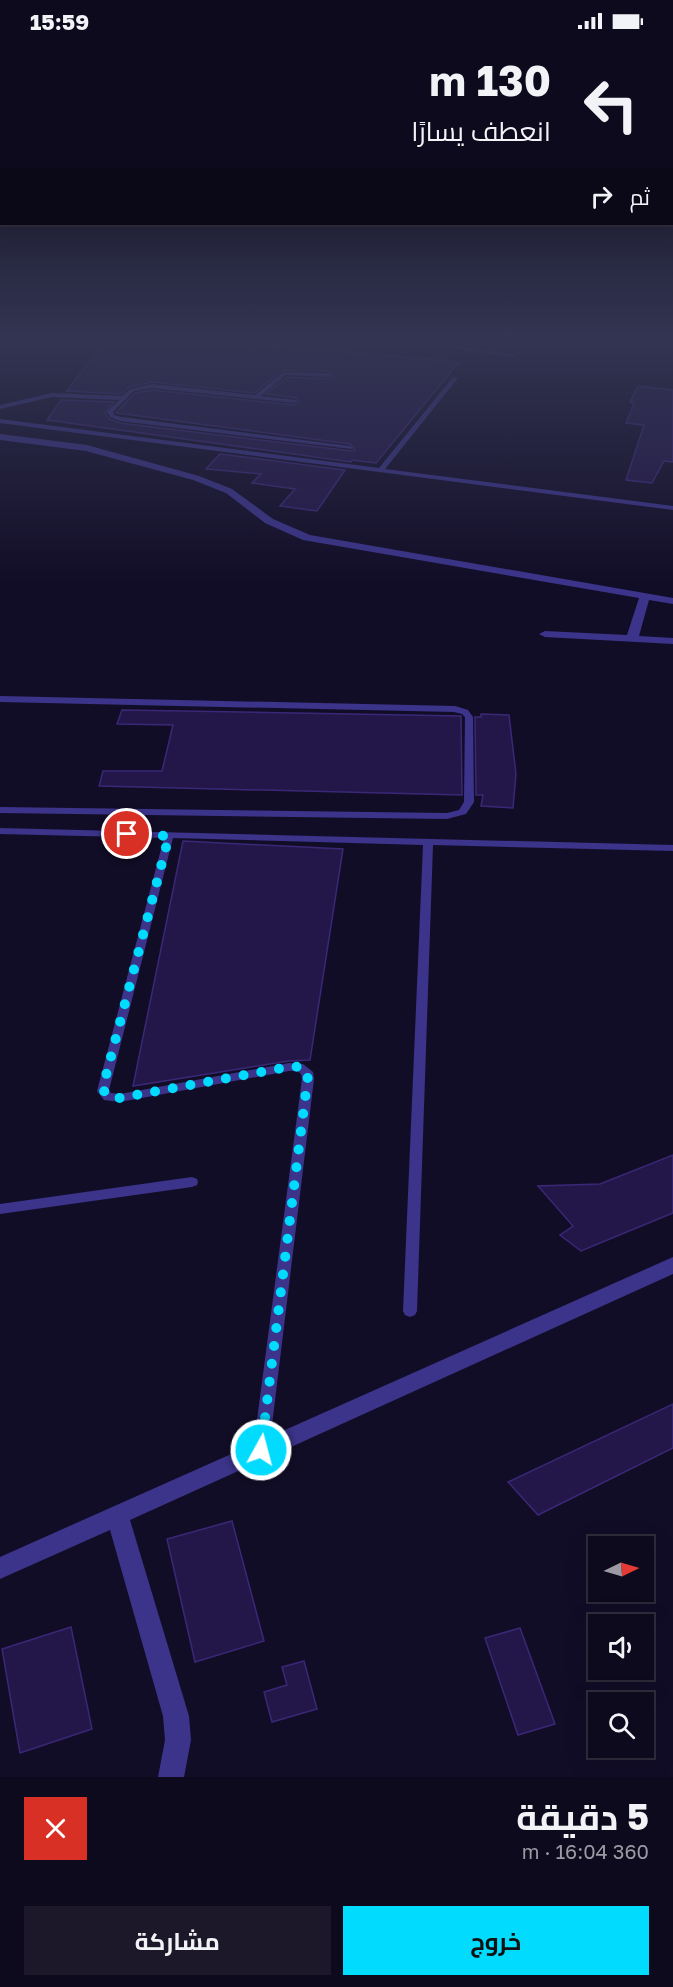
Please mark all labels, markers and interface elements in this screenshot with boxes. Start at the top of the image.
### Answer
text: 15:59 [30,8,89,35]
text: 130 m [429,55,551,105]
icon: left [572,66,650,144]
text: انعطف يسارًا [411,115,551,147]
icon: right [585,180,618,213]
text: ثم [630,183,650,210]
pin [101,808,152,859]
icon: arrive [110,817,143,850]
position arrow [229,1418,293,1482]
north arrow [588,1536,654,1602]
map controls [588,1536,654,1758]
button: sound [588,1614,654,1680]
button: search [588,1692,654,1758]
text: 5 دقيقة [516,1795,649,1838]
button: close [24,1797,87,1860]
text: 360 m · 16:04 [522,1839,649,1863]
button: مشاركة [24,1906,331,1975]
button: خروج [343,1906,649,1975]

